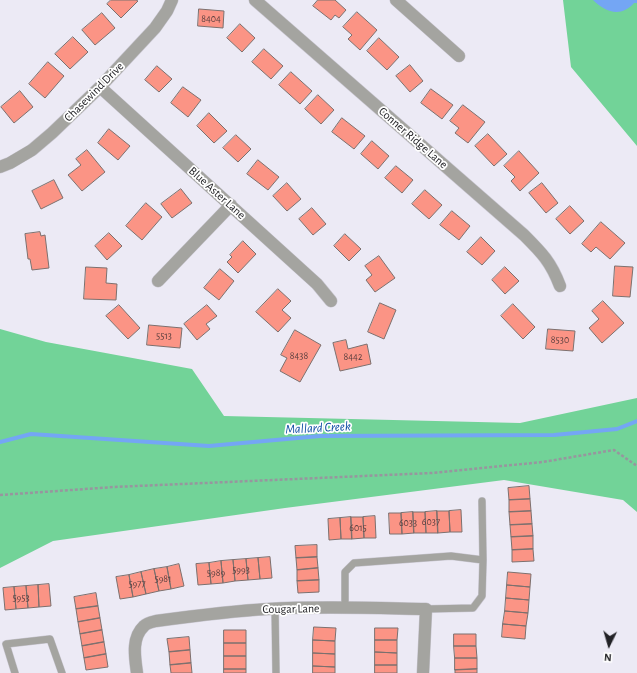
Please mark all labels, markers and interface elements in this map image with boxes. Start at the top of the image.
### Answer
house number: 8404 [201,13,221,25]
street label: Chasewind Drive [61,59,127,125]
street label: Conner Ridge Lane [376,104,450,172]
street label: Blue Aster Lane [186,164,248,222]
house number: 5513 [156,330,172,342]
house number: 8530 [551,334,569,346]
house number: 8438 [290,350,308,362]
house number: 8442 [344,351,362,363]
water label: Mallard Creek [285,418,351,438]
house number: 6037 [422,516,440,528]
house number: 6033 [399,517,417,529]
house number: 6015 [349,522,367,534]
house number: 5993 [232,564,250,576]
house number: 5989 [207,567,225,579]
house number: 5981 [154,573,172,585]
house number: 5977 [128,578,146,590]
house number: 5953 [12,592,30,604]
street label: Cougar Lane [262,601,320,617]
north arrow [589,625,629,665]
text: N [604,652,612,663]

